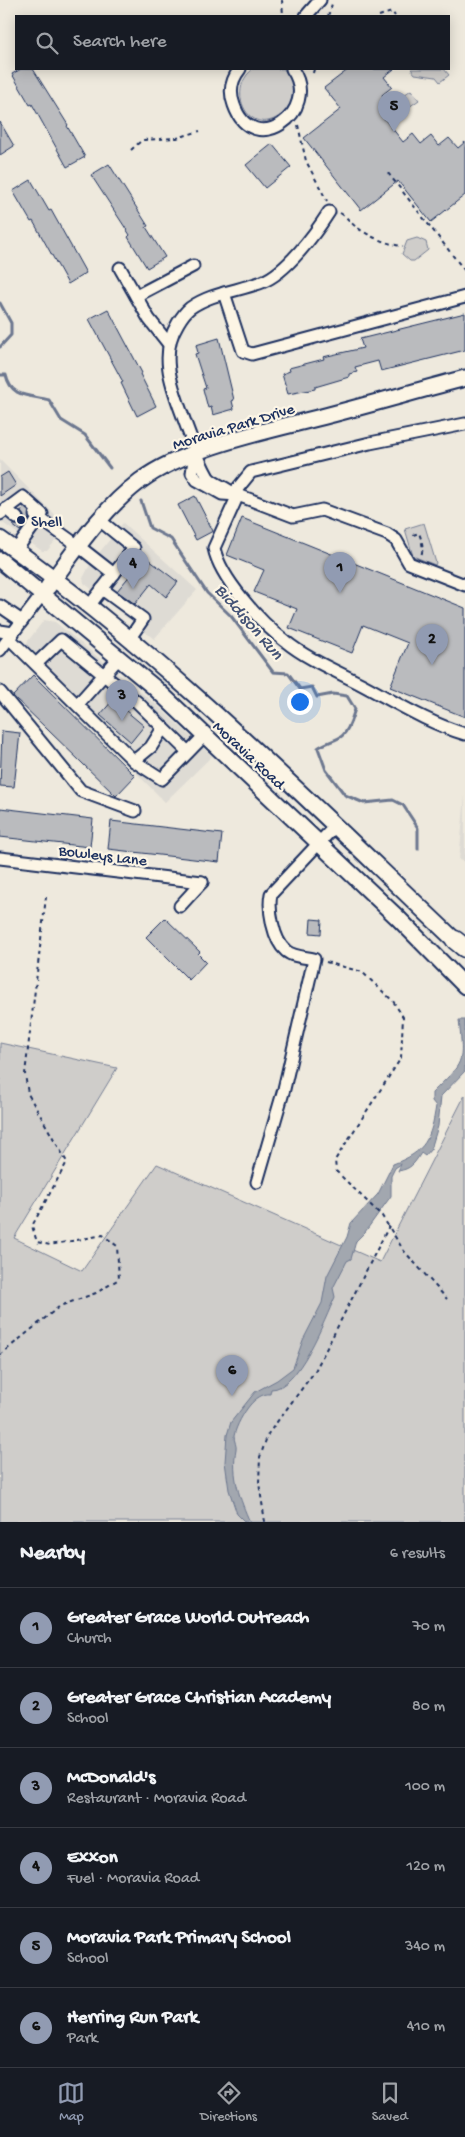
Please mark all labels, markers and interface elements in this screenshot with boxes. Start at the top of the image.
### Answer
search box [15,15,450,70]
icon: search [33,29,61,57]
text: Search here [73,31,167,54]
pin: 5 [378,91,410,132]
street label: Moravia Park Drive [171,401,298,456]
marker: Shell [15,514,27,526]
place label: Shell [31,514,62,533]
pin: 4 [117,548,149,589]
pin: 1 [324,552,356,593]
water label: Biddison Run [210,581,287,665]
pin: 2 [416,624,448,665]
pin: 3 [106,680,138,721]
your location [287,689,313,715]
street label: Moravia Road [207,718,289,796]
street label: Bowleys Lane [56,843,149,872]
pin: 6 [216,1355,248,1396]
text: Nearby [20,1542,85,1567]
text: 6 results [390,1545,445,1564]
text: Greater Grace World Outreach [67,1607,309,1630]
text: 1 [33,1618,39,1637]
text: 70 m [412,1618,445,1637]
text: Church [67,1630,111,1649]
text: Greater Grace Christian Academy [67,1687,331,1710]
text: 2 [32,1698,40,1717]
text: 80 m [412,1698,445,1717]
text: School [67,1710,109,1729]
text: McDonald's [67,1767,156,1790]
text: 3 [32,1778,40,1797]
text: 100 m [405,1778,445,1797]
text: Restaurant · Moravia Road [67,1790,246,1809]
text: Exxon [67,1847,118,1870]
text: 4 [32,1858,40,1877]
text: 120 m [406,1858,445,1877]
text: Fuel · Moravia Road [67,1870,199,1889]
text: Moravia Park Primary School [67,1927,291,1950]
text: 5 [32,1938,40,1957]
text: 340 m [405,1938,445,1957]
text: School [67,1950,109,1969]
text: Herring Run Park [67,2007,198,2030]
text: 6 [32,2018,40,2037]
text: 410 m [407,2018,445,2037]
text: Park [67,2030,98,2049]
tab: Map [57,2079,85,2126]
tab: Directions [200,2079,257,2126]
tab: Saved [372,2079,408,2126]

